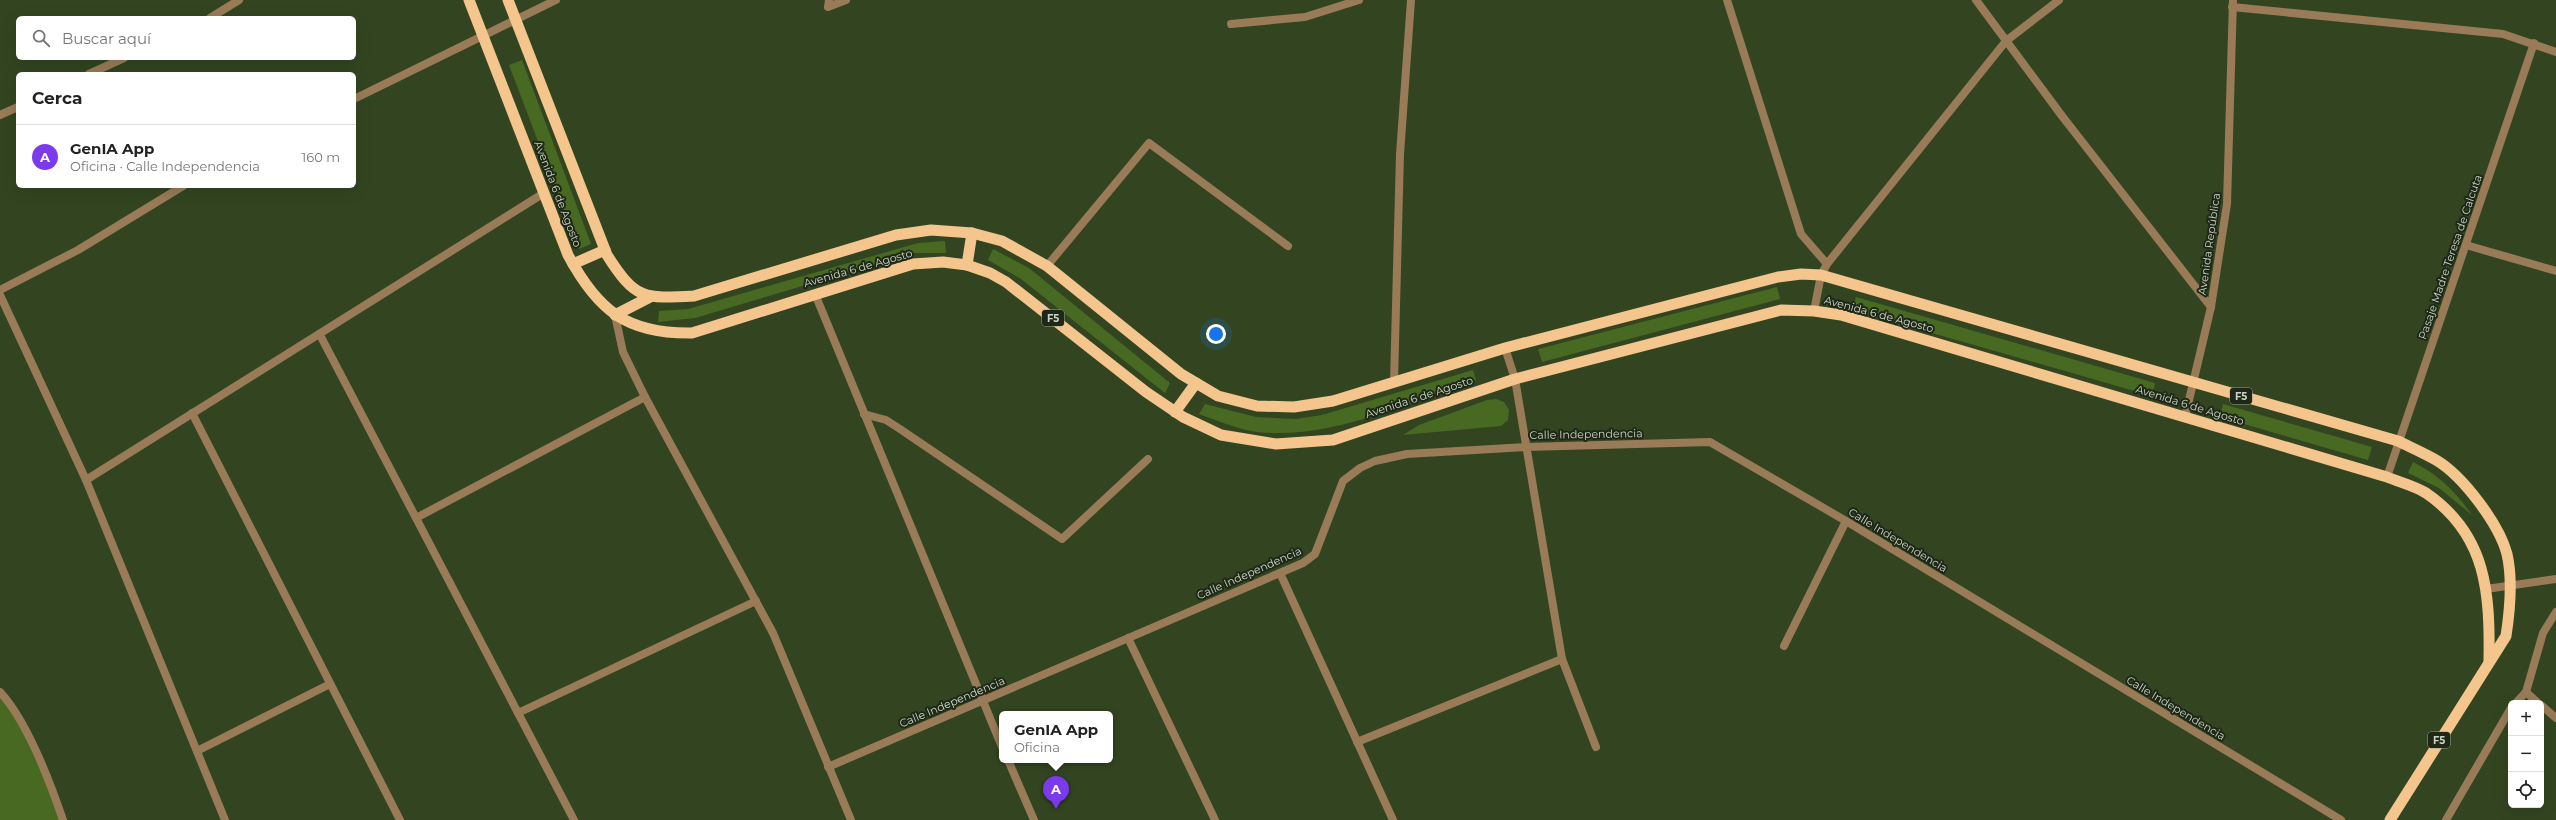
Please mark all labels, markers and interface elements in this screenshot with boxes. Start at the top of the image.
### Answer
search box [16,16,356,60]
icon: search [30,27,52,49]
text: Buscar aquí [62,29,151,48]
text: Cerca [32,88,82,108]
text: GenIA App [70,139,154,158]
street label: Avenida 6 de Agosto [531,139,585,249]
text: A [40,149,50,165]
text: 160 m [302,149,340,165]
text: Oficina · Calle Independencia [70,158,260,174]
street label: Pasaje Madre Teresa de Calcuta [2415,173,2485,341]
street label: Avenida República [2195,192,2223,296]
street label: Avenida 6 de Agosto [802,246,914,290]
street label: Avenida 6 de Agosto [1823,293,1935,335]
road number: F5 [1042,310,1064,326]
your location [1206,324,1226,344]
street label: Avenida 6 de Agosto [1363,373,1475,421]
street label: Avenida 6 de Agosto [2134,382,2246,428]
road number: F5 [2230,388,2252,404]
street label: Calle Independencia [1529,426,1643,442]
street label: Calle Independencia [1846,505,1950,575]
street label: Calle Independencia [1194,544,1304,602]
street label: Calle Independencia [897,673,1007,731]
street label: Calle Independencia [2124,673,2228,743]
map controls [2508,700,2544,808]
button: + [2508,700,2544,736]
popup [999,711,1113,763]
text: GenIA App [1014,720,1098,739]
road number: F5 [2428,732,2450,748]
button: − [2508,736,2544,772]
text: Oficina [1014,739,1060,755]
button: locate [2508,772,2544,808]
pin: A [1043,776,1069,809]

